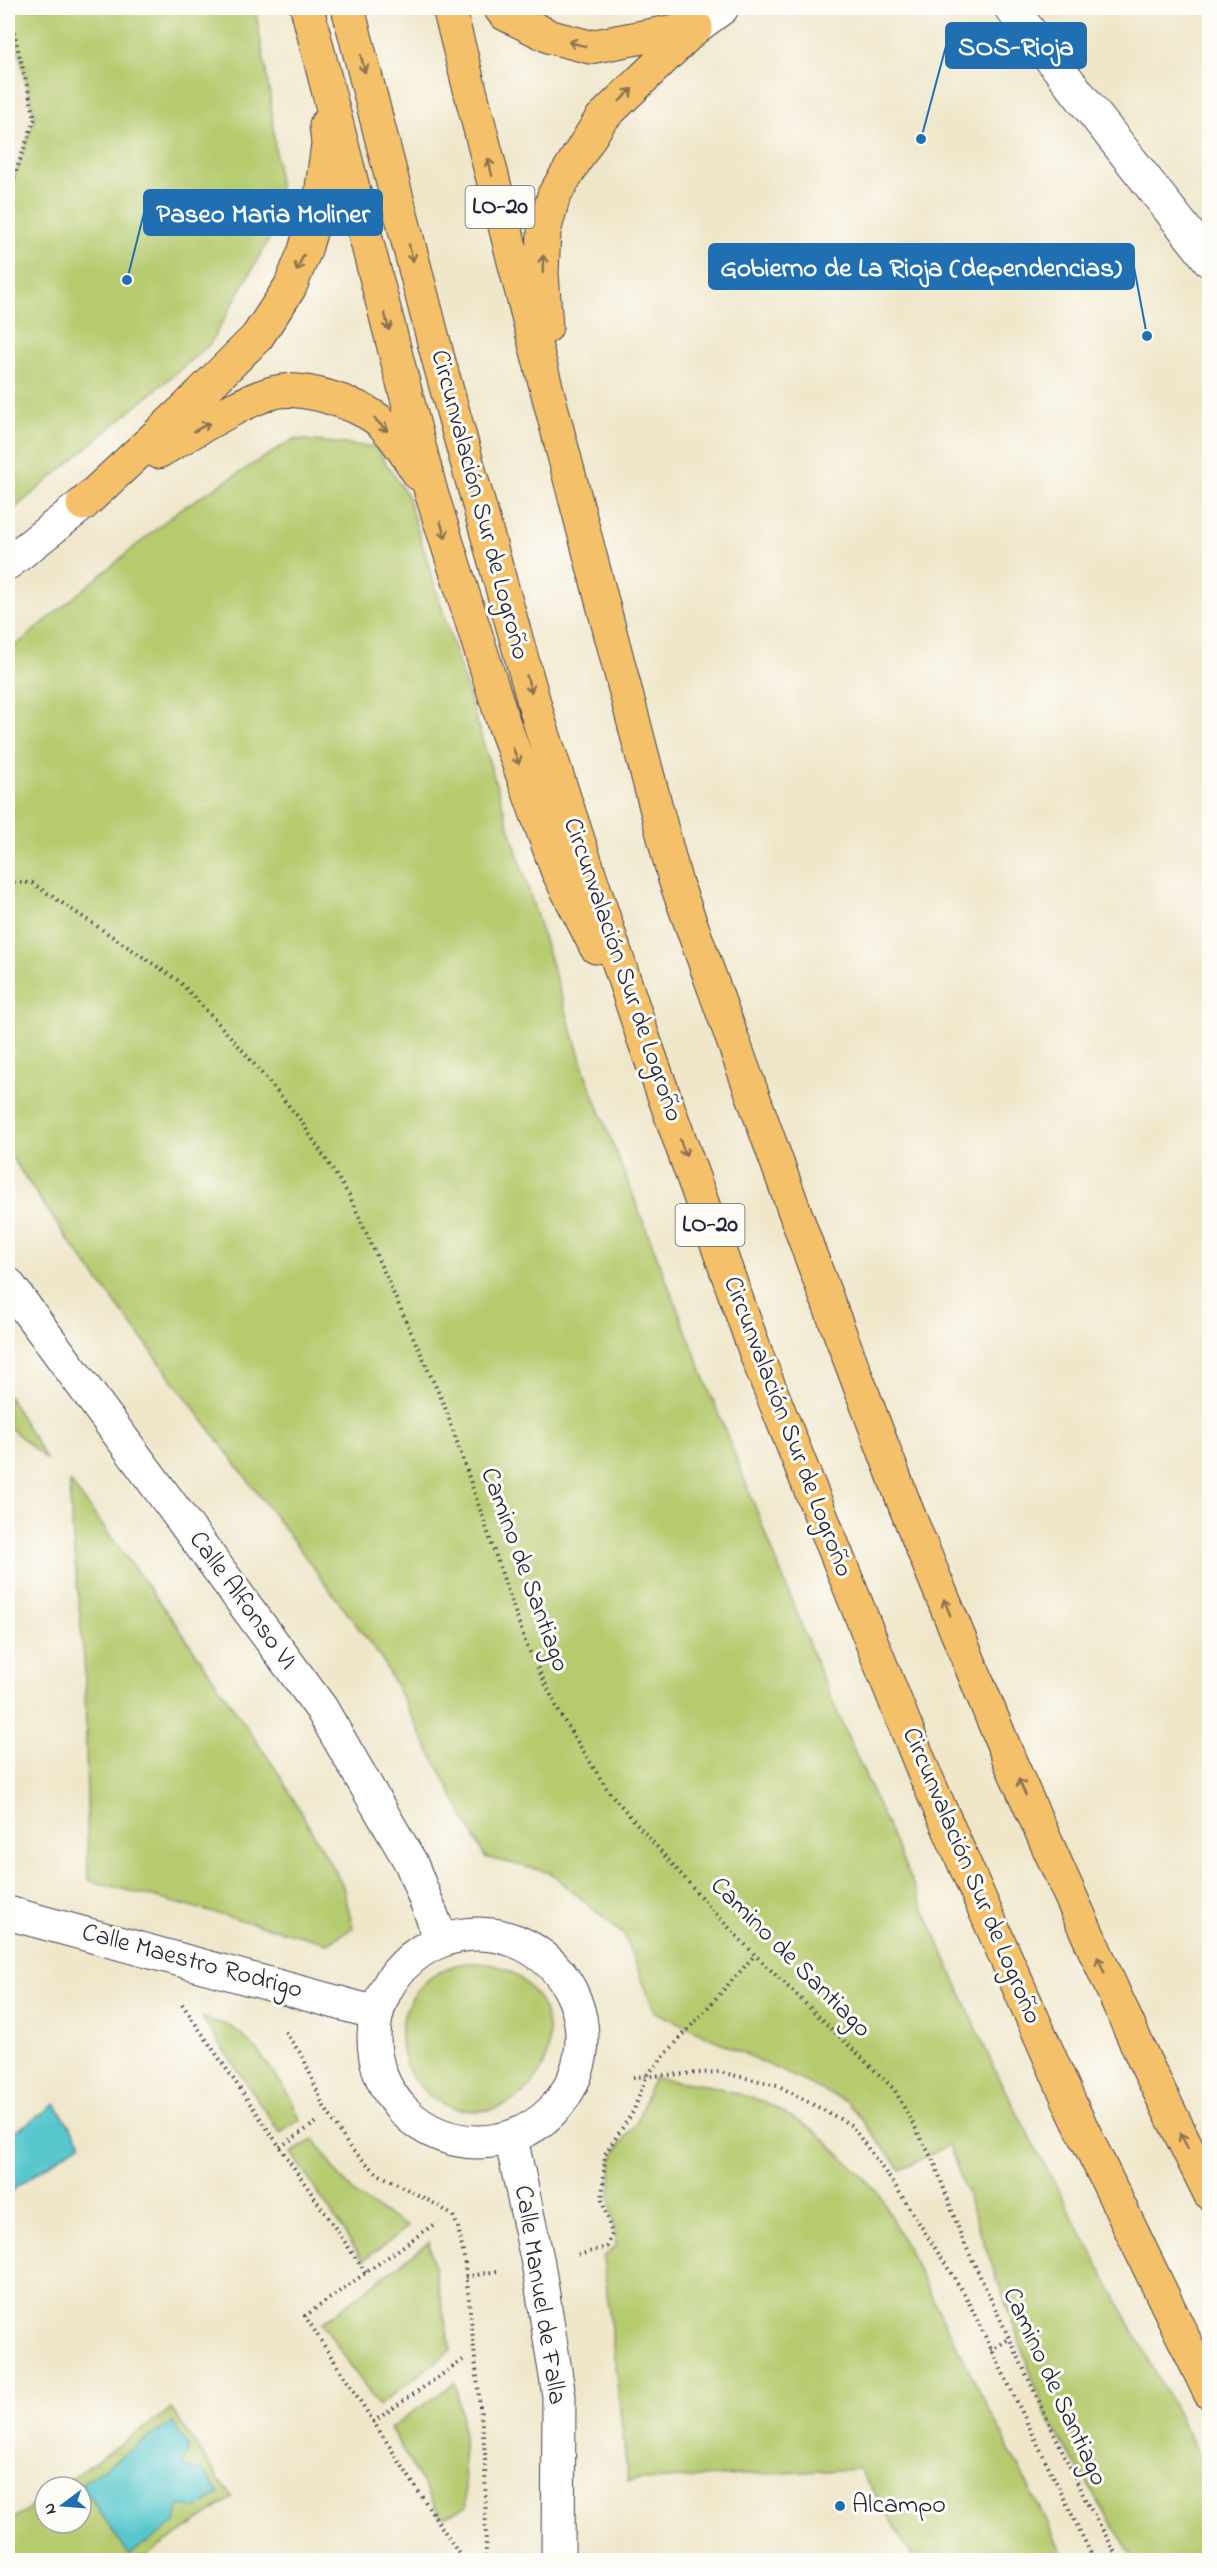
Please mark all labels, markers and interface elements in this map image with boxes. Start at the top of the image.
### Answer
callout: SOS-Rioja [946,23,1086,68]
text: SOS-Rioja [958,29,1074,68]
one-way arrow [568,37,587,49]
one-way arrow [357,54,369,73]
one-way arrow [619,88,634,102]
one-way arrow [483,157,495,176]
road number: LO-20 [466,186,534,228]
callout: Paseo Maria Moliner [144,190,382,235]
text: Paseo Maria Moliner [156,196,370,235]
one-way arrow [406,243,418,262]
callout: Gobierno de La Rioja (dependencias) [709,244,1134,289]
text: Gobierno de La Rioja (dependencias) [720,250,1122,289]
one-way arrow [293,254,304,272]
one-way arrow [537,255,548,275]
one-way arrow [382,312,394,331]
street label: Circunvalación Sur de Logroño [419,346,539,664]
one-way arrow [373,418,388,432]
one-way arrow [193,421,211,432]
one-way arrow [438,520,449,539]
one-way arrow [524,674,535,693]
one-way arrow [511,746,522,765]
street label: Circunvalación Sur de Logroño [552,813,692,1127]
one-way arrow [678,1138,689,1157]
road number: LO-20 [676,1204,744,1246]
street label: Circunvalación Sur de Logroño [712,1271,862,1583]
street label: Camino de Santiago [469,1462,579,1678]
street label: Calle Alfonso VI [178,1523,306,1679]
one-way arrow [941,1598,952,1616]
street label: Circunvalación Sur de Logroño [891,1722,1051,2030]
one-way arrow [1015,1778,1027,1796]
street label: Camino de Santiago [701,1869,879,2047]
street label: Calle Maestro Rodrigo [77,1914,307,2010]
one-way arrow [1095,1956,1106,1974]
one-way arrow [1177,2133,1189,2151]
street label: Calle Manuel de Falla [503,2183,575,2407]
street label: Camino de Santiago [991,2282,1117,2492]
north arrow [33,2475,93,2535]
place label: Alcampo [852,2487,946,2525]
marker: Alcampo [833,2499,847,2513]
text: N [37,2500,64,2517]

